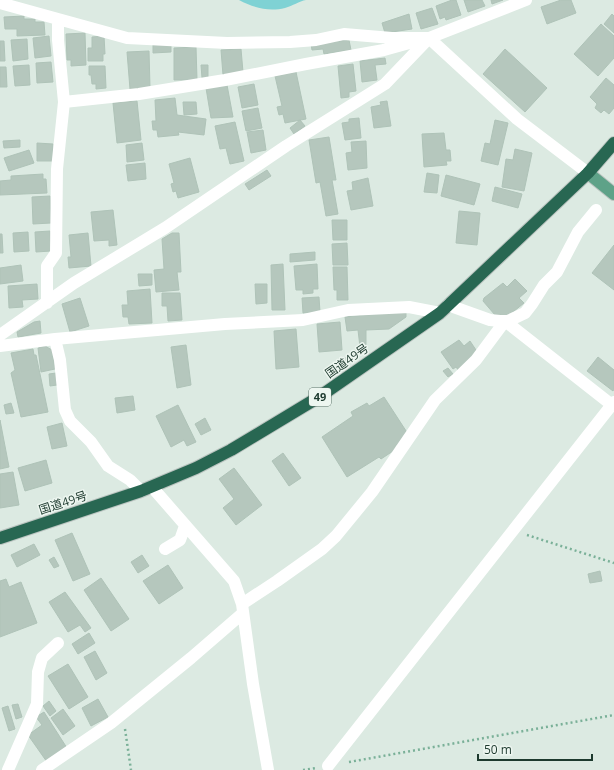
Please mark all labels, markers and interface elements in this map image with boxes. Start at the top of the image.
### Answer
street label: 国道49号 [321,339,372,382]
road number: 49 [309,388,331,406]
street label: 国道49号 [37,487,89,518]
scale bar [478,736,592,762]
text: 50 m [484,741,512,758]

